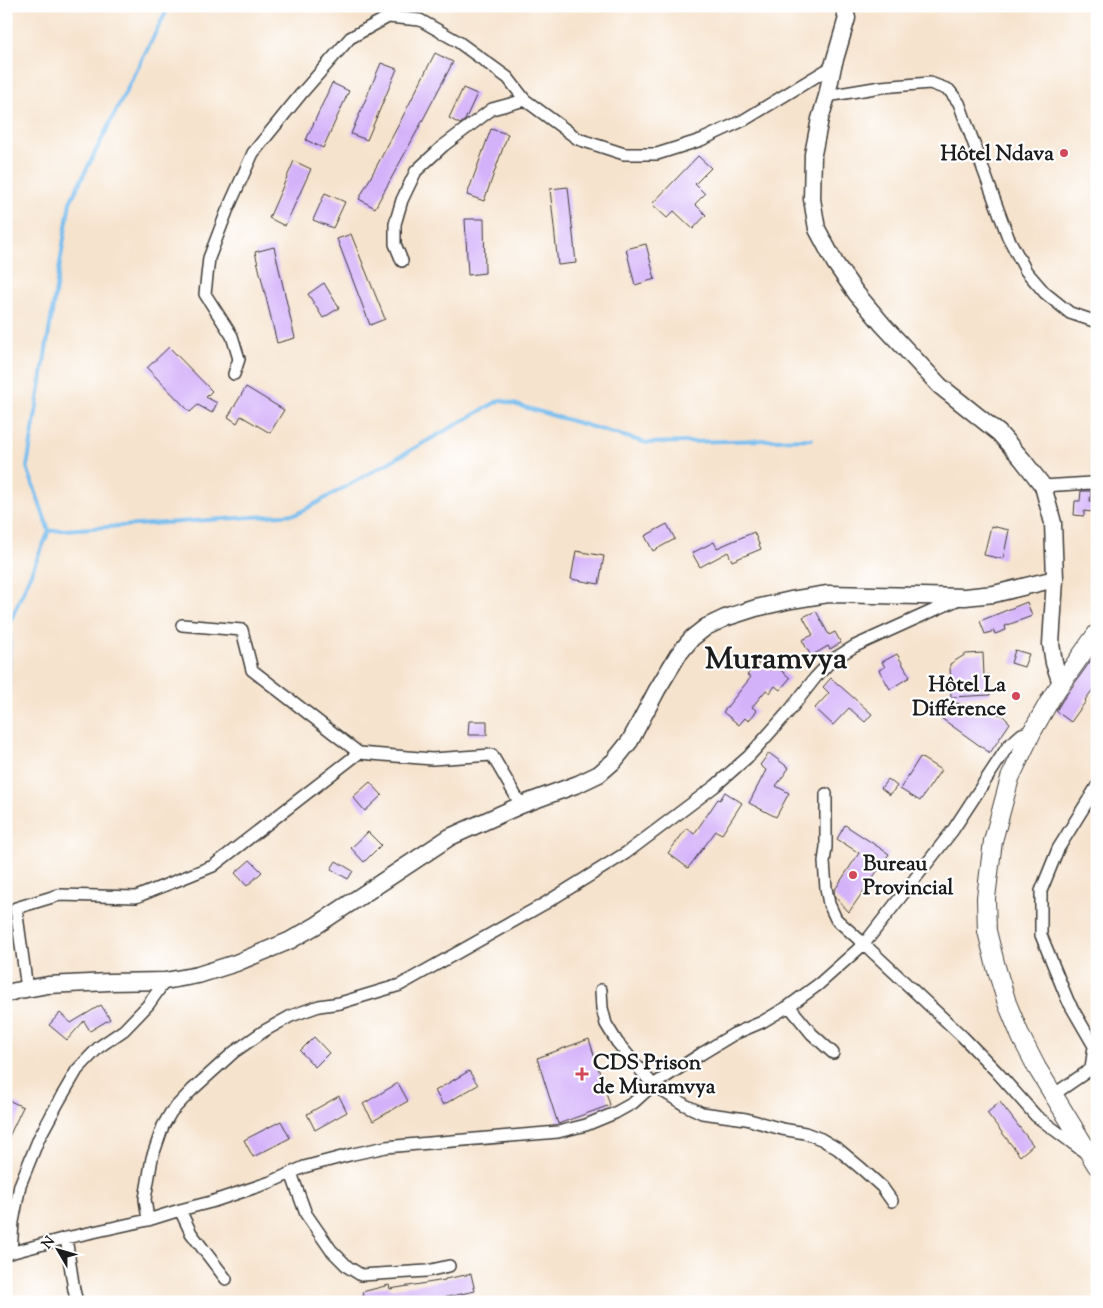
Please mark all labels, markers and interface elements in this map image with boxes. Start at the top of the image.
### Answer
place label: Hôtel Ndava [940,140,1054,170]
marker: Hôtel Ndava [1058,147,1070,159]
district label: Muramvya [705,638,848,683]
place label: Hôtel La Différence [912,671,1006,725]
marker: Hôtel La Différence [1010,690,1022,702]
place label: Bureau Provincial [863,850,954,904]
marker: Bureau Provincial [847,869,859,881]
place label: CDS Prison de Muramvya [593,1049,716,1103]
marker: CDS Prison de Muramvya [575,1067,589,1081]
north arrow [32,1226,82,1276]
text: N [38,1233,61,1254]

